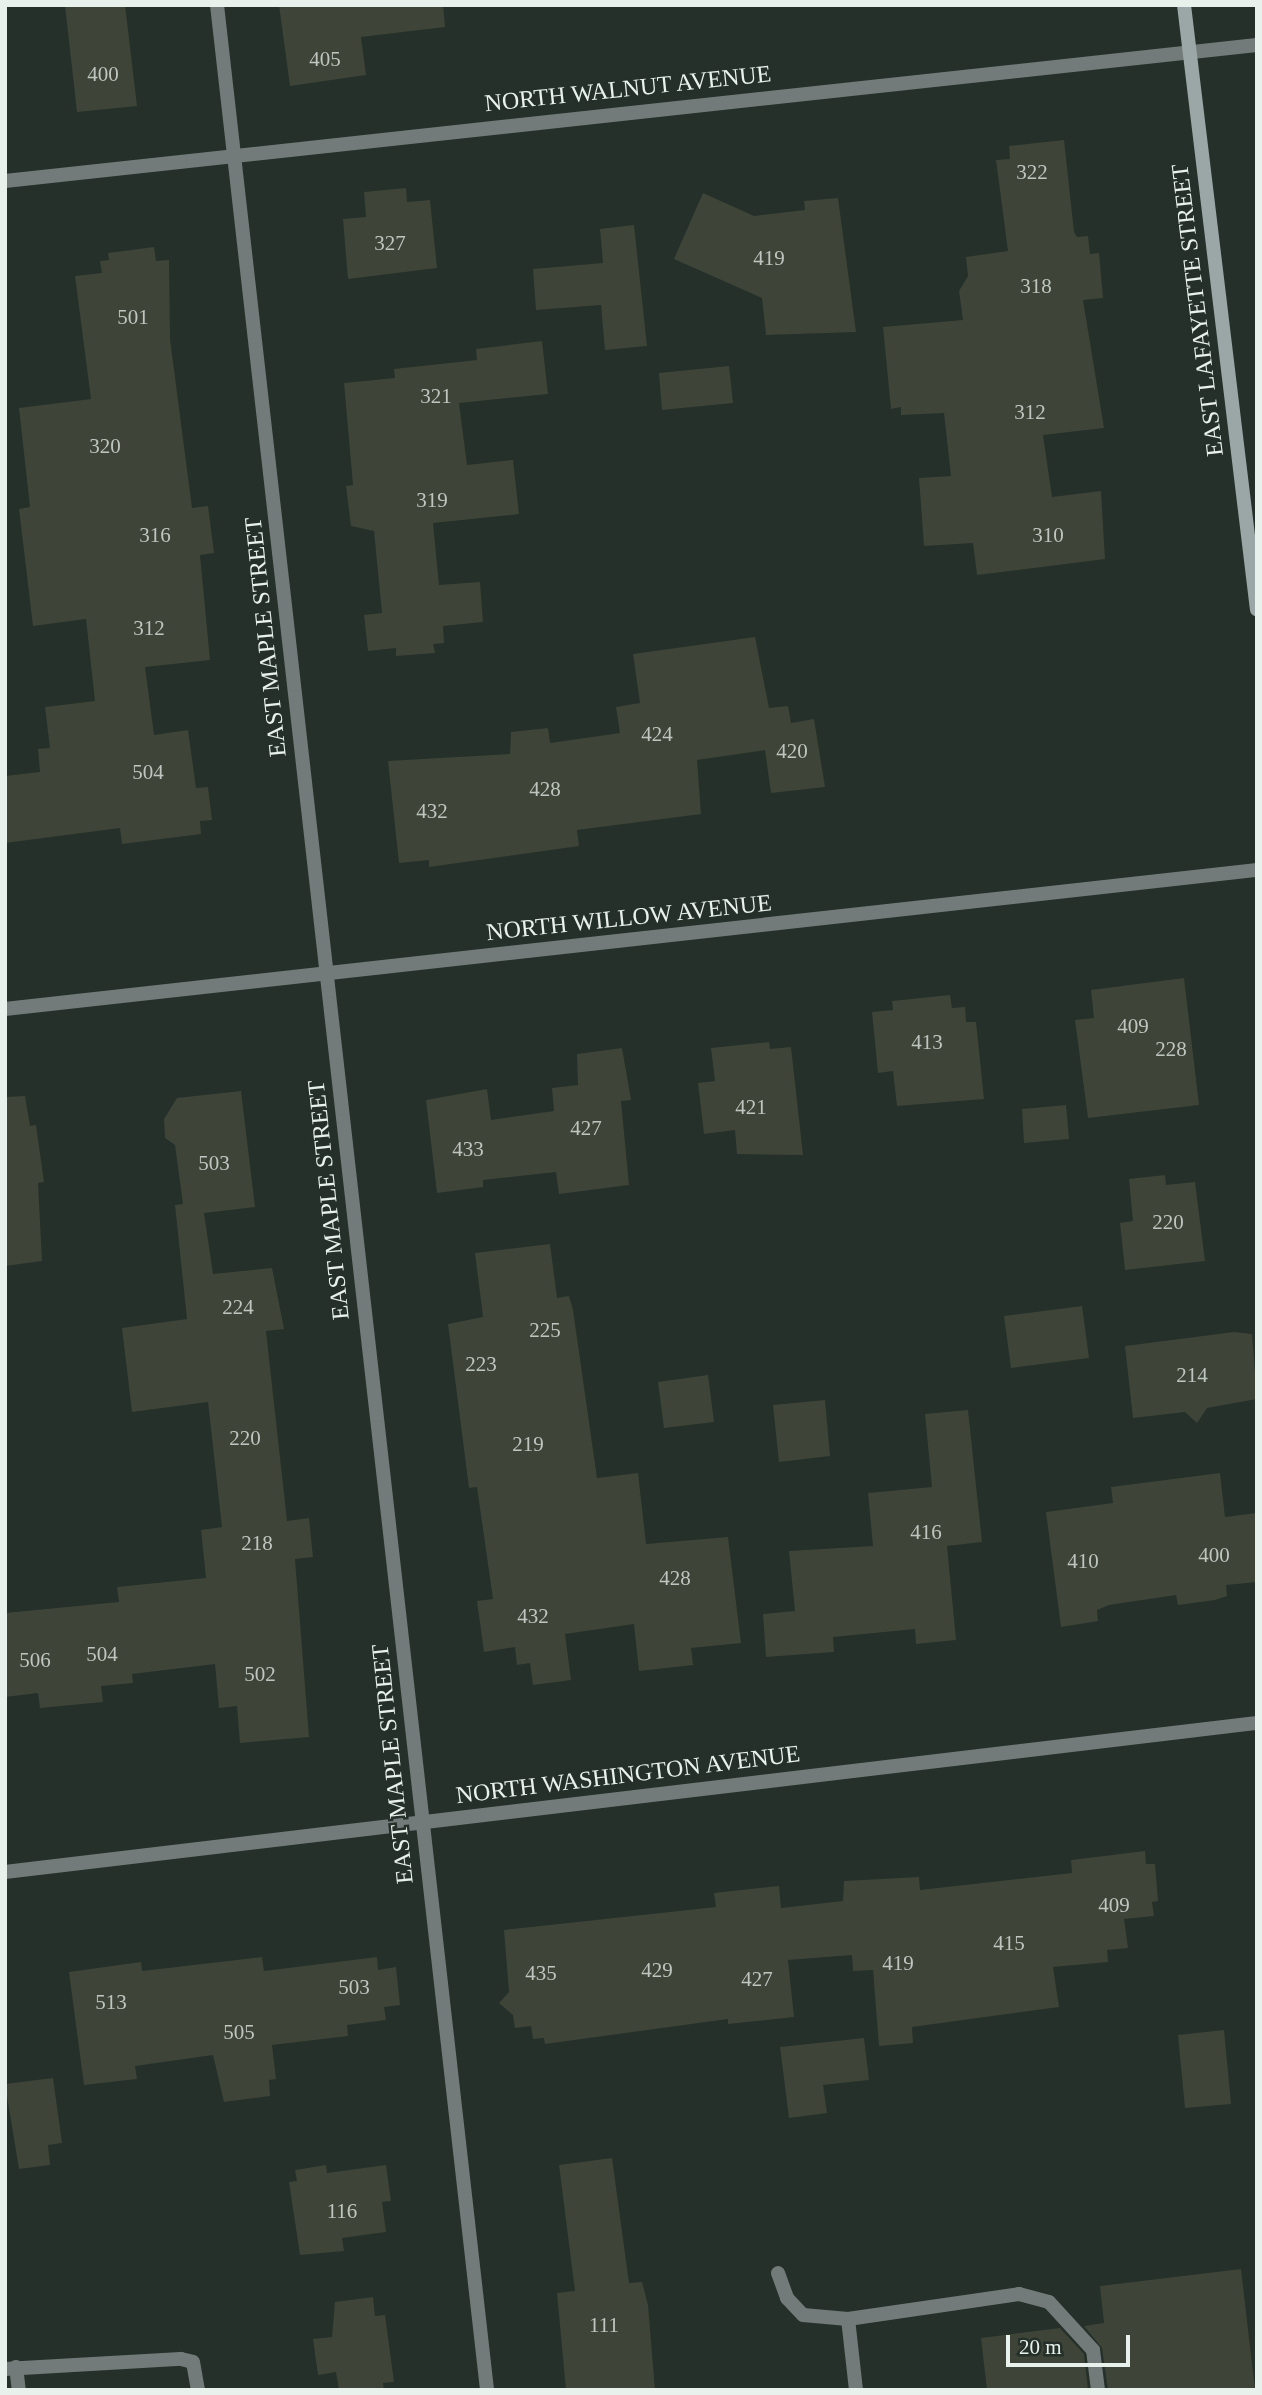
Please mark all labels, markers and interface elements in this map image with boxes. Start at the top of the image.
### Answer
house number: 405 [309,46,341,72]
street label: NORTH WALNUT AVENUE [482,60,774,118]
house number: 400 [87,61,119,87]
house number: 322 [1016,159,1048,185]
street label: EAST LAFAYETTE STREET [1166,162,1230,458]
house number: 327 [374,230,406,256]
house number: 419 [753,245,785,271]
house number: 318 [1020,273,1052,299]
house number: 501 [117,304,149,330]
house number: 321 [420,383,452,409]
house number: 312 [1014,399,1046,425]
house number: 320 [89,433,121,459]
house number: 319 [416,487,448,513]
street label: EAST MAPLE STREET [239,515,293,759]
house number: 316 [139,522,171,548]
house number: 310 [1032,522,1064,548]
house number: 312 [133,615,165,641]
house number: 424 [641,721,673,747]
house number: 420 [776,738,808,764]
house number: 504 [132,759,164,785]
house number: 428 [529,776,561,802]
house number: 432 [416,798,448,824]
street label: NORTH WILLOW AVENUE [484,889,774,947]
house number: 409 [1117,1013,1149,1039]
house number: 413 [911,1029,943,1055]
house number: 228 [1155,1036,1187,1062]
street label: EAST MAPLE STREET [302,1078,356,1322]
house number: 421 [735,1094,767,1120]
house number: 427 [570,1115,602,1141]
house number: 433 [452,1136,484,1162]
house number: 503 [198,1150,230,1176]
house number: 220 [1152,1209,1184,1235]
house number: 224 [222,1294,254,1320]
house number: 225 [529,1317,561,1343]
house number: 223 [465,1351,497,1377]
house number: 214 [1176,1362,1208,1388]
house number: 220 [229,1425,261,1451]
house number: 219 [512,1431,544,1457]
house number: 416 [910,1519,942,1545]
house number: 218 [241,1530,273,1556]
house number: 400 [1198,1542,1230,1568]
house number: 410 [1067,1548,1099,1574]
house number: 428 [659,1565,691,1591]
house number: 432 [517,1603,549,1629]
house number: 504 [86,1641,118,1667]
street label: EAST MAPLE STREET [366,1642,420,1886]
house number: 506 [19,1647,51,1673]
house number: 502 [244,1661,276,1687]
street label: NORTH WASHINGTON AVENUE [453,1739,803,1811]
house number: 409 [1098,1892,1130,1918]
house number: 415 [993,1930,1025,1956]
house number: 419 [882,1950,914,1976]
house number: 429 [641,1957,673,1983]
house number: 435 [525,1960,557,1986]
house number: 427 [741,1966,773,1992]
house number: 503 [338,1974,370,2000]
house number: 513 [95,1989,127,2015]
house number: 505 [223,2019,255,2045]
house number: 116 [327,2198,357,2224]
house number: 111 [589,2312,619,2338]
scale bar [1010,2322,1134,2366]
text: 20 m [1019,2335,1062,2359]

